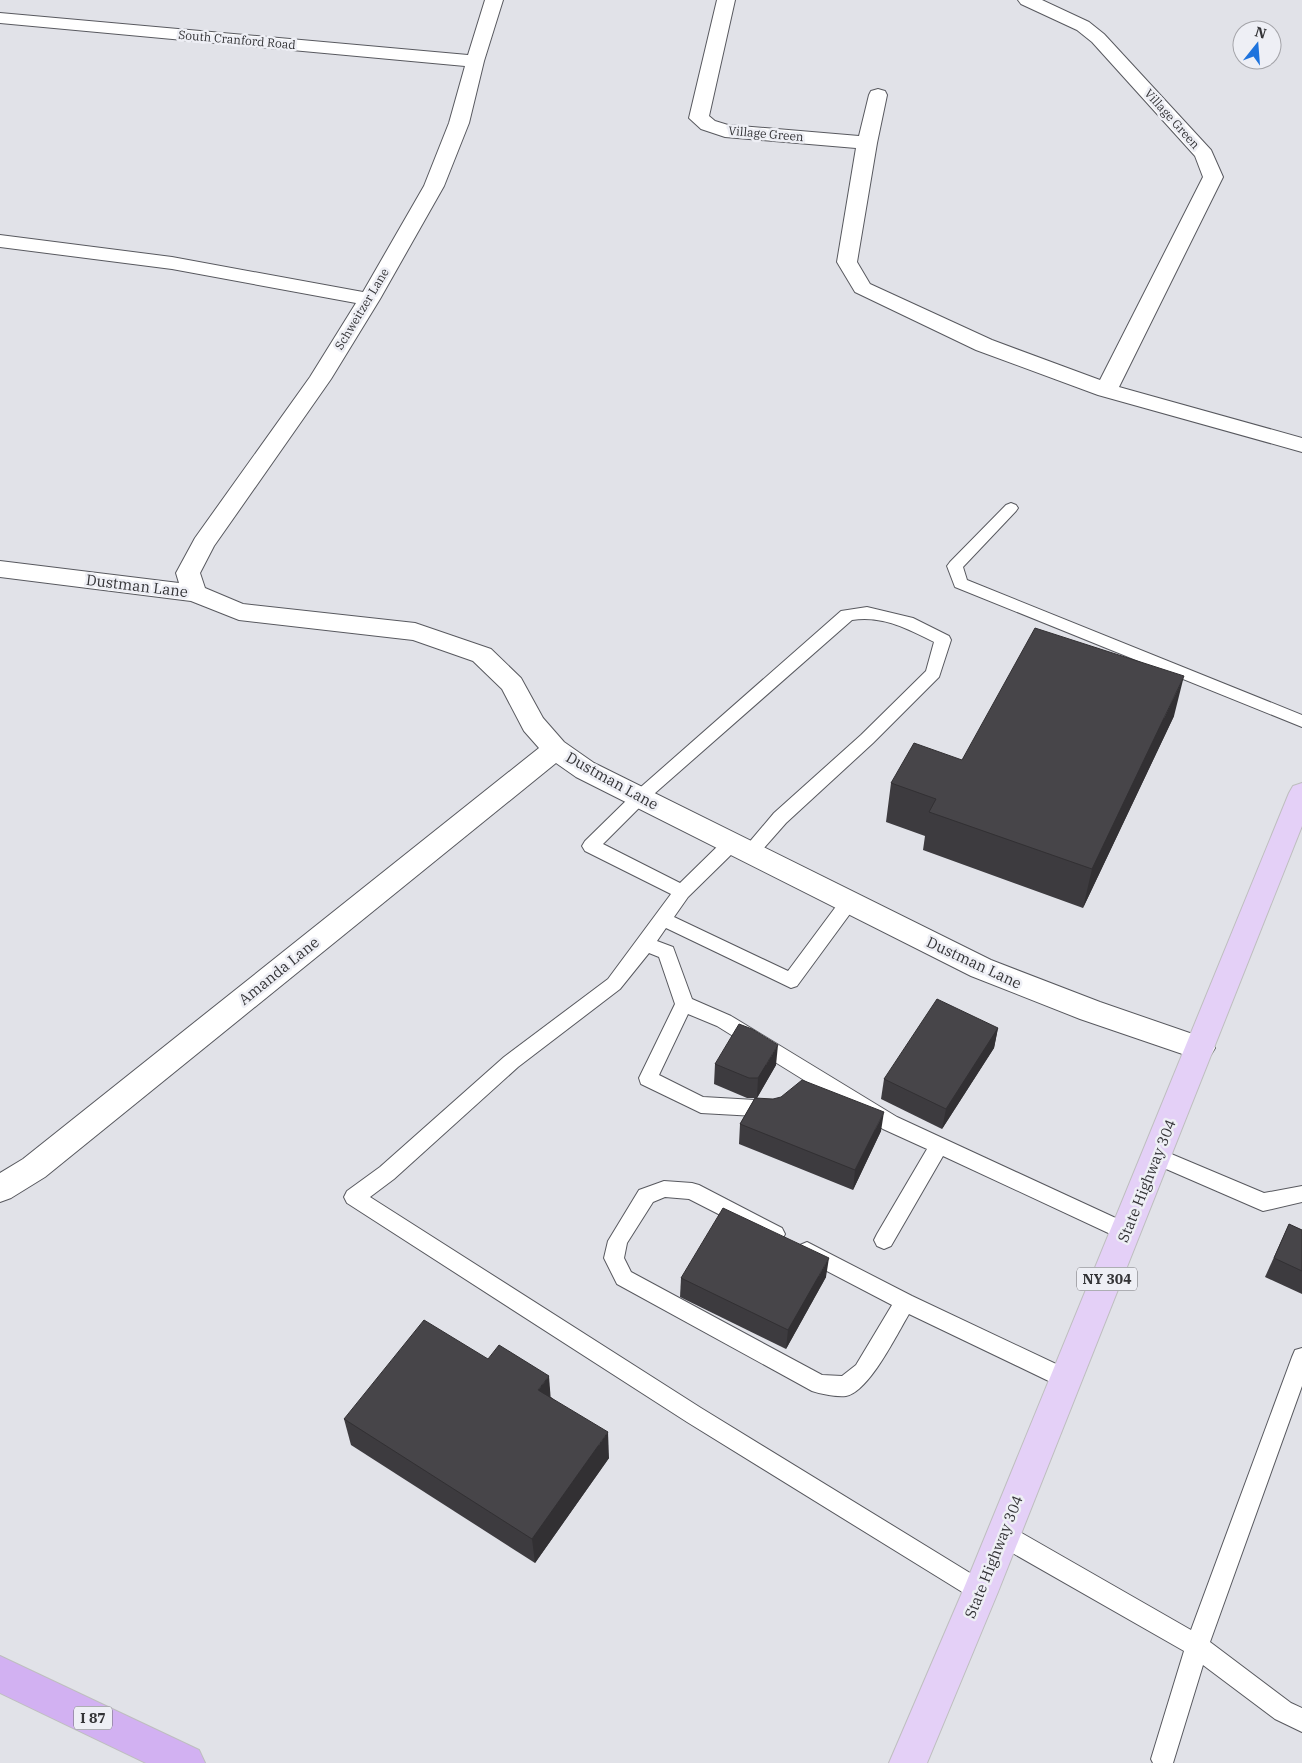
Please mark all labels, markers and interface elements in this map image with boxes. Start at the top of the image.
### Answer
north arrow [1232,20,1282,70]
text: N [1253,22,1269,43]
street label: South Cranford Road [178,27,296,52]
street label: Village Green [1142,86,1203,152]
street label: Village Green [728,123,805,144]
street label: Schweitzer Lane [331,265,392,352]
street label: Dustman Lane [85,570,189,601]
street label: Dustman Lane [563,747,662,814]
street label: Amanda Lane [235,932,323,1009]
street label: Dustman Lane [924,932,1025,993]
street label: State Highway 304 [1113,1117,1180,1245]
road number: NY 304 [1077,1268,1137,1290]
street label: State Highway 304 [960,1493,1027,1621]
road number: I 87 [74,1706,112,1730]

